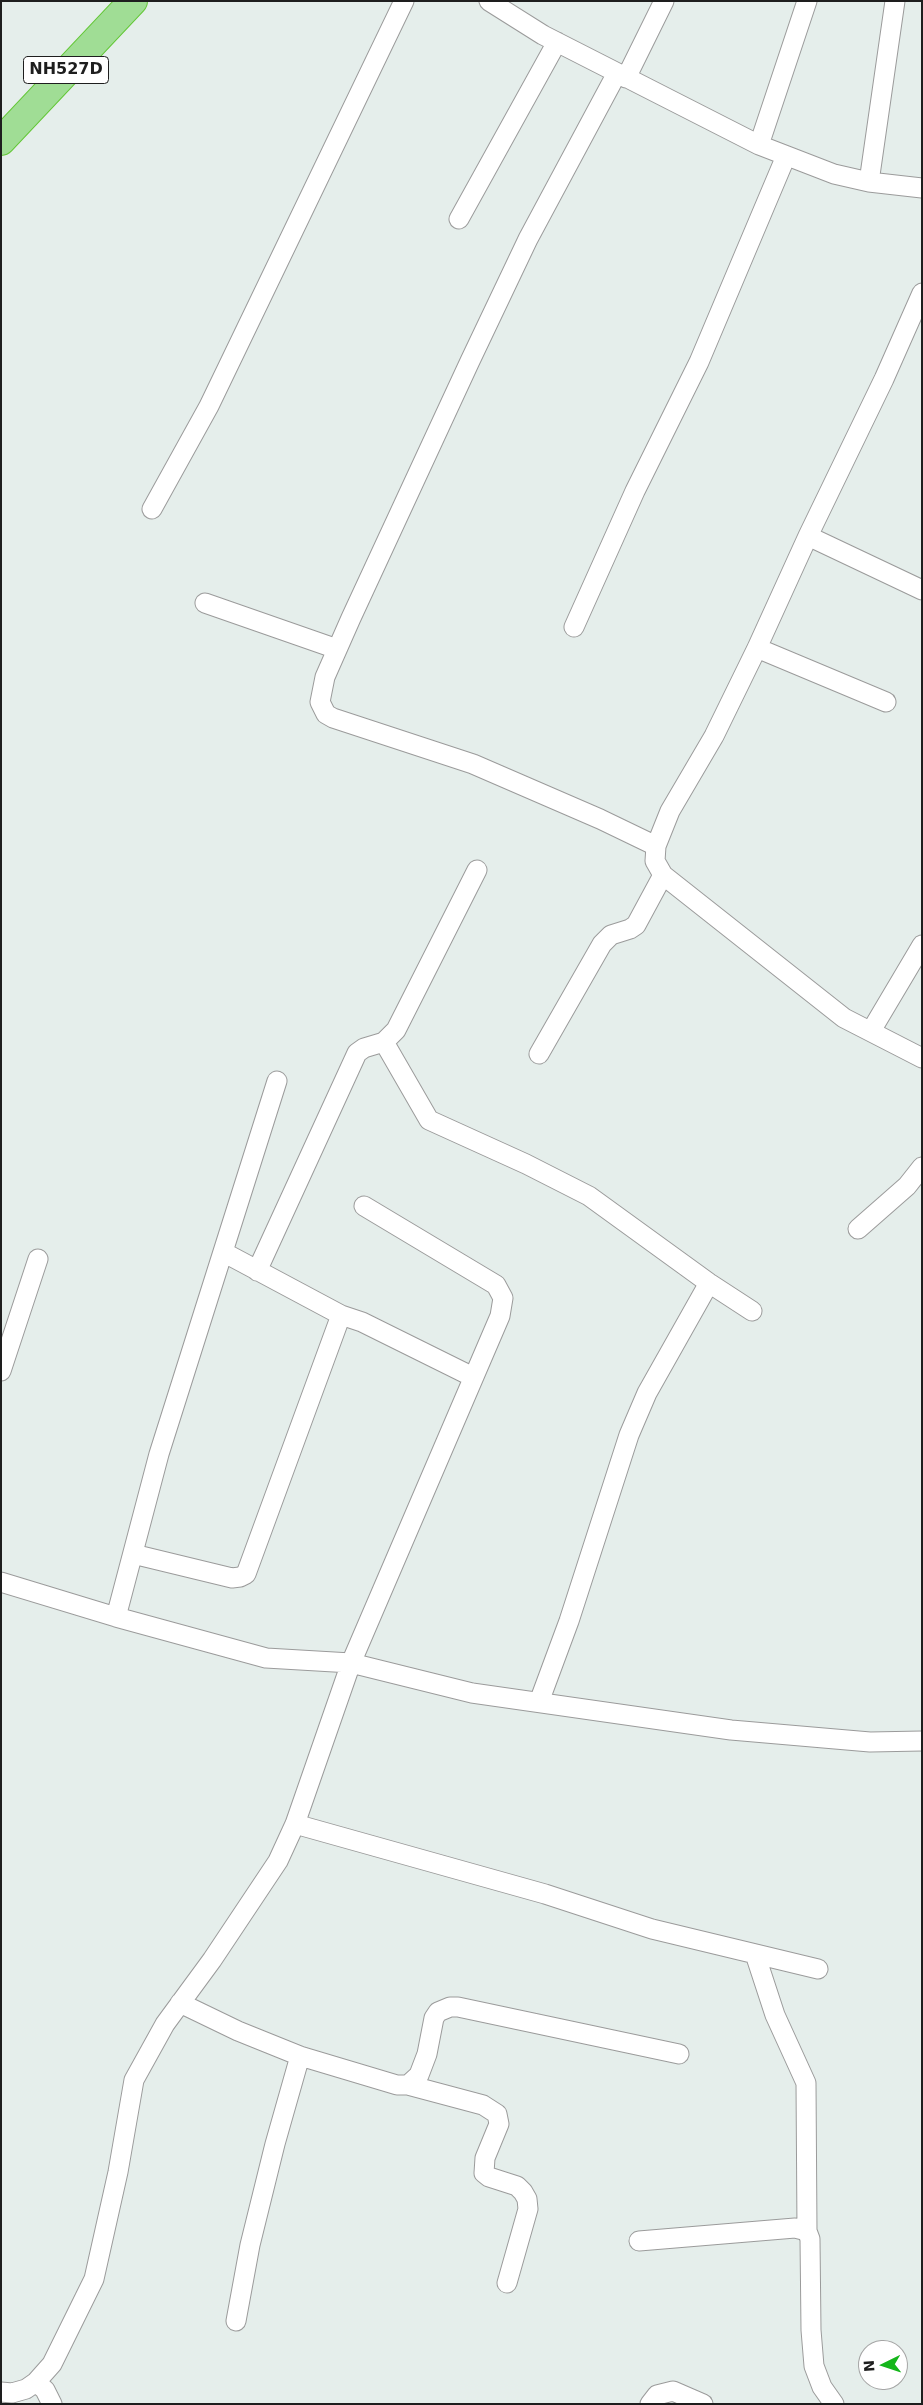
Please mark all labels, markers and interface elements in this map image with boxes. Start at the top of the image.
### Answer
road number: NH527D [23,56,108,84]
north arrow [858,2340,908,2390]
text: N [861,2360,877,2372]

